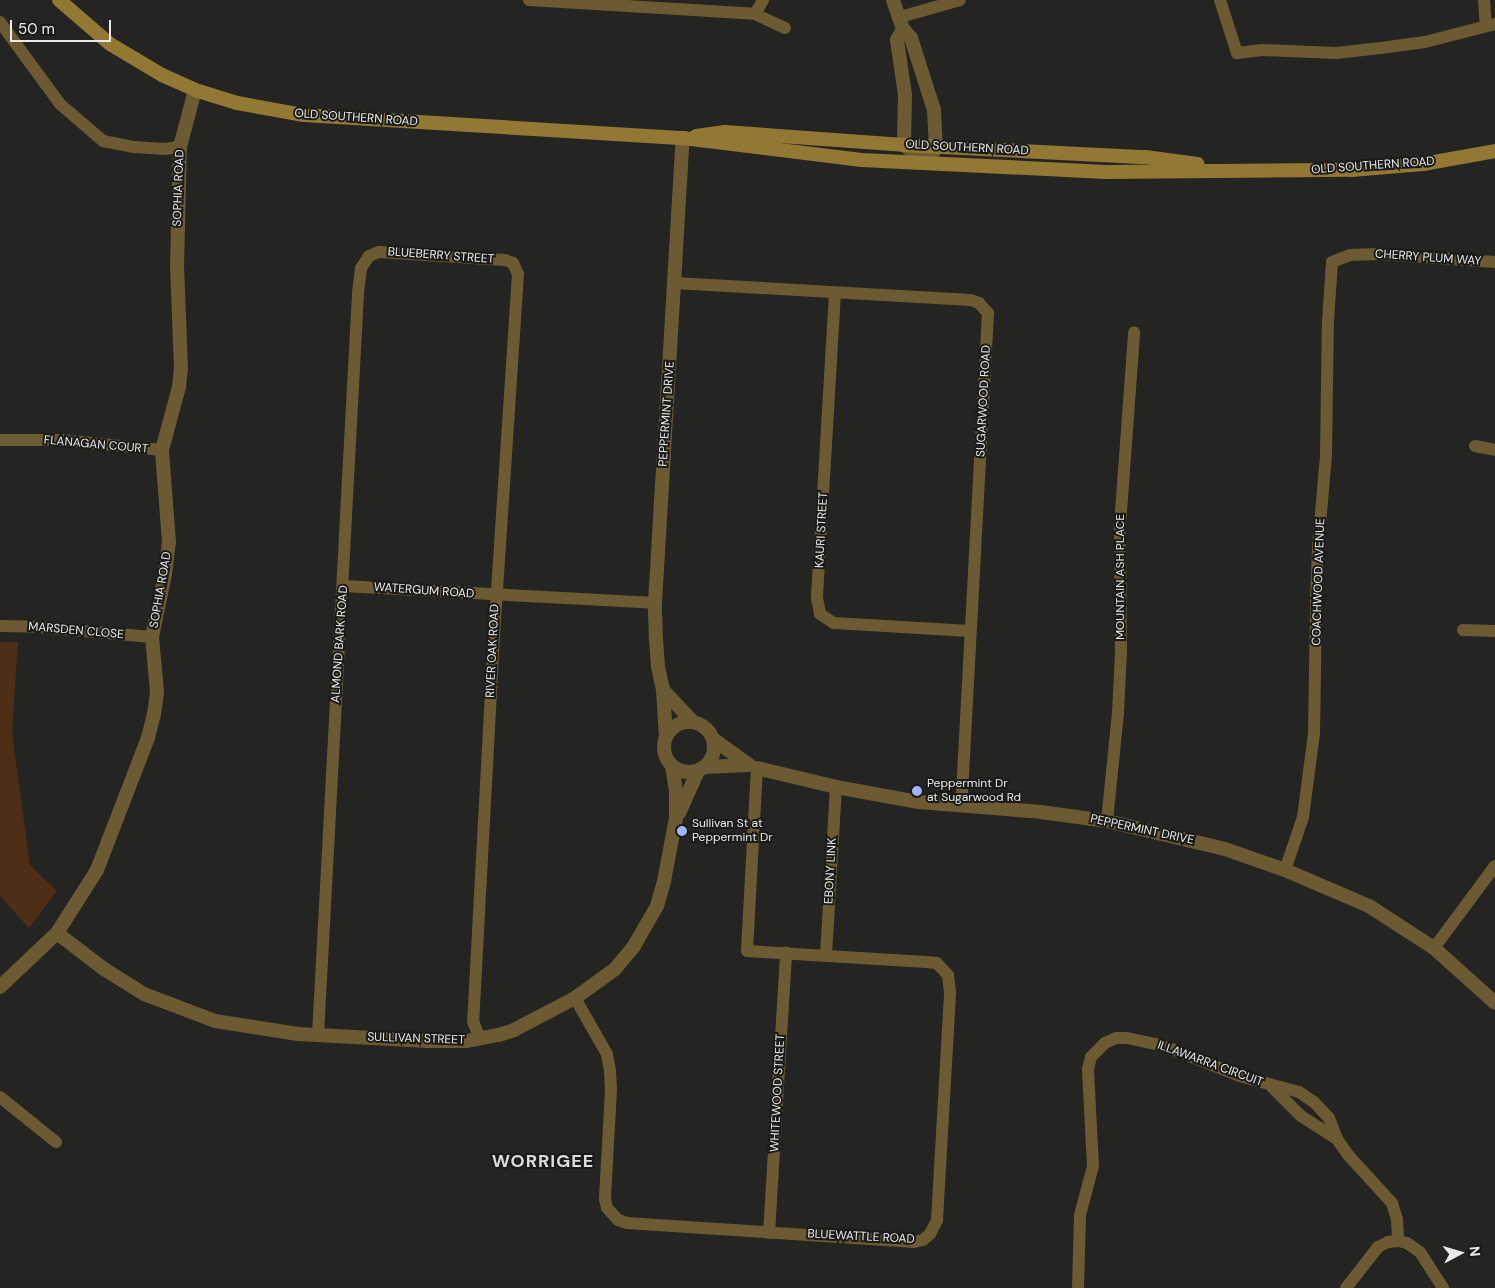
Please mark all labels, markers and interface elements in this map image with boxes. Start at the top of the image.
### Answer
scale bar [12,10,114,42]
text: 50 m [18,19,55,39]
street label: OLD SOUTHERN ROAD [294,107,418,129]
street label: OLD SOUTHERN ROAD [905,138,1029,158]
street label: SOPHIA ROAD [170,149,188,227]
street label: OLD SOUTHERN ROAD [1311,155,1435,177]
street label: BLUEBERRY STREET [387,245,495,267]
street label: CHERRY PLUM WAY [1374,247,1482,269]
street label: SUGARWOOD ROAD [974,345,994,457]
street label: PEPPERMINT DRIVE [656,361,678,467]
street label: FLANAGAN COURT [43,433,149,457]
street label: KAURI STREET [813,491,831,569]
street label: MOUNTAIN ASH PLACE [1114,514,1128,640]
street label: COACHWOOD AVENUE [1310,518,1328,646]
street label: SOPHIA ROAD [147,551,175,629]
street label: WATERGUM ROAD [373,580,475,602]
street label: ALMOND BARK ROAD [329,585,351,703]
street label: RIVER OAK ROAD [483,604,503,698]
street label: MARSDEN CLOSE [28,620,124,642]
place label: Peppermint Dr at Sugarwood Rd [927,777,1021,805]
marker: Peppermint Dr at Sugarwood Rd [911,785,923,797]
street label: PEPPERMINT DRIVE [1089,812,1195,848]
place label: Sullivan St at Peppermint Dr [692,817,773,845]
marker: Sullivan St at Peppermint Dr [676,825,688,837]
street label: EBONY LINK [822,838,840,904]
street label: SULLIVAN STREET [367,1030,465,1048]
street label: WHITEWOOD STREET [768,1034,788,1152]
street label: ILLAWARRA CIRCUIT [1155,1038,1265,1090]
district label: WORRIGEE [491,1150,595,1172]
street label: BLUEWATTLE ROAD [807,1227,915,1247]
north arrow [1435,1228,1485,1278]
text: N [1465,1245,1484,1257]

